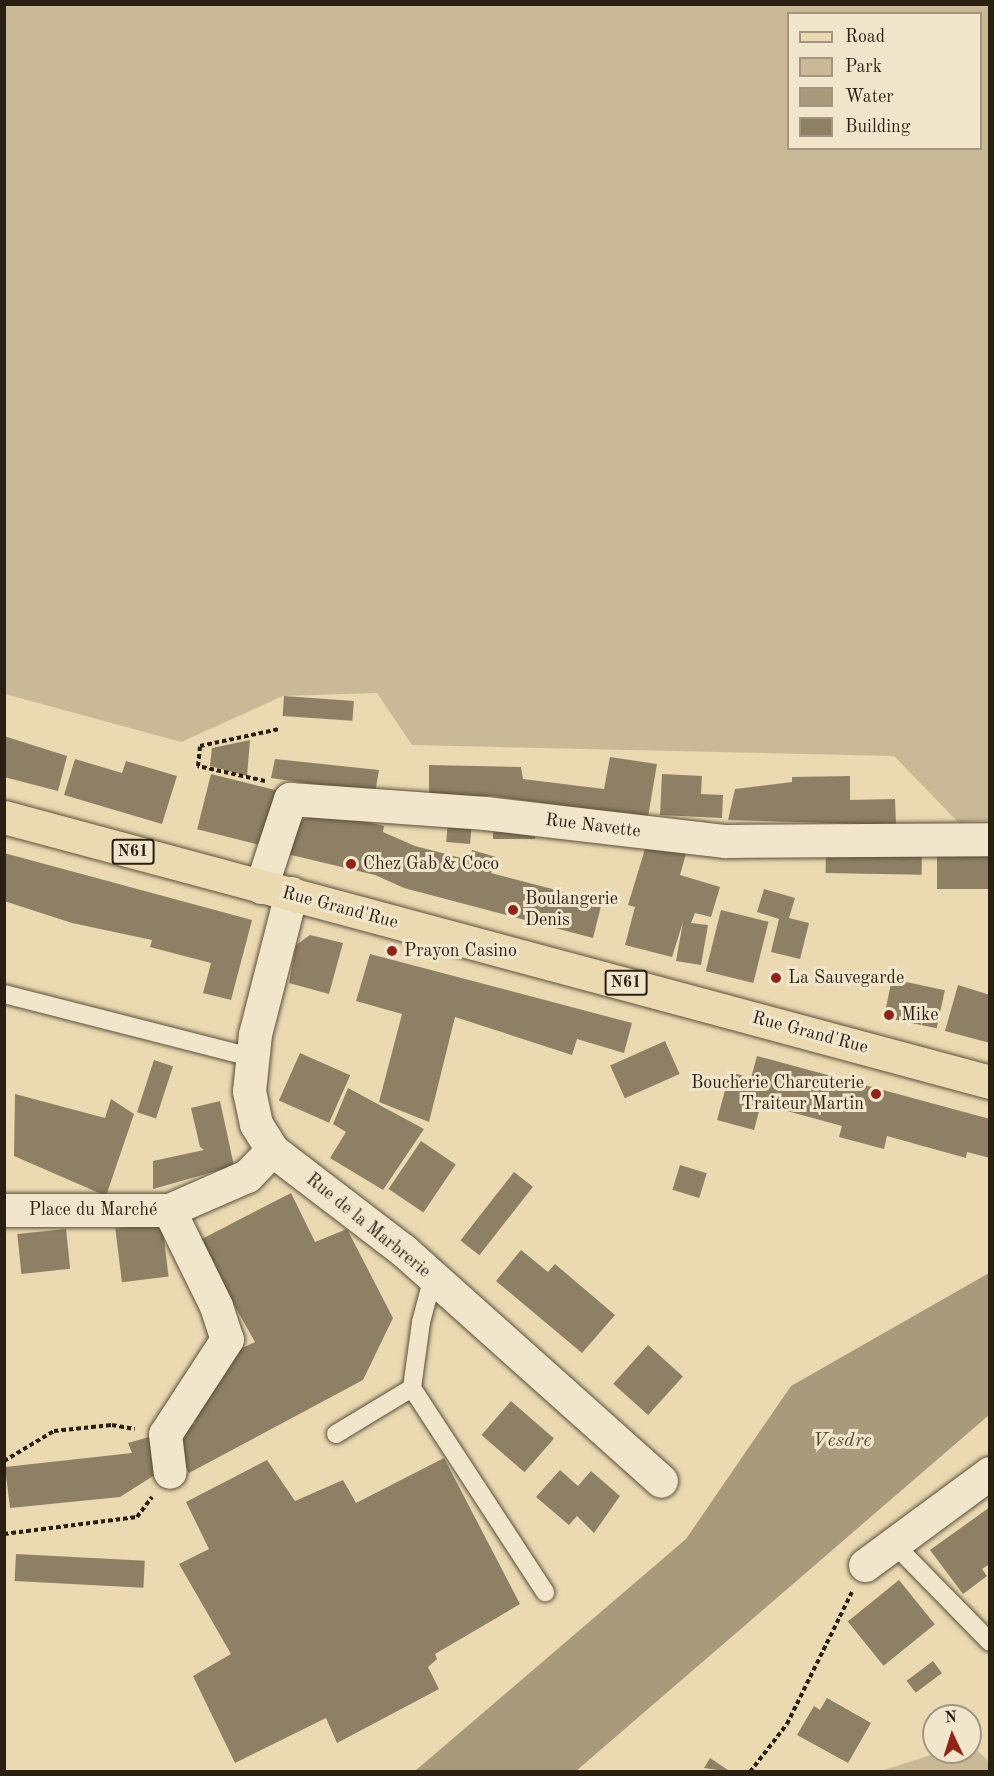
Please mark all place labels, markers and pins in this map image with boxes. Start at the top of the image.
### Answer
place label: Chez Gab & Coco [363,853,499,875]
marker: Chez Gab & Coco [344,857,358,871]
place label: Boulangerie Denis [525,889,618,932]
marker: Boulangerie Denis [506,903,520,917]
place label: Prayon Casino [404,940,517,962]
marker: Prayon Casino [385,944,399,958]
place label: La Sauvegarde [788,967,904,989]
marker: La Sauvegarde [769,971,783,985]
place label: Mike [901,1004,939,1026]
marker: Mike [882,1008,896,1022]
place label: Boucherie Charcuterie Traiteur Martin [691,1073,864,1116]
marker: Boucherie Charcuterie Traiteur Martin [869,1087,883,1101]

